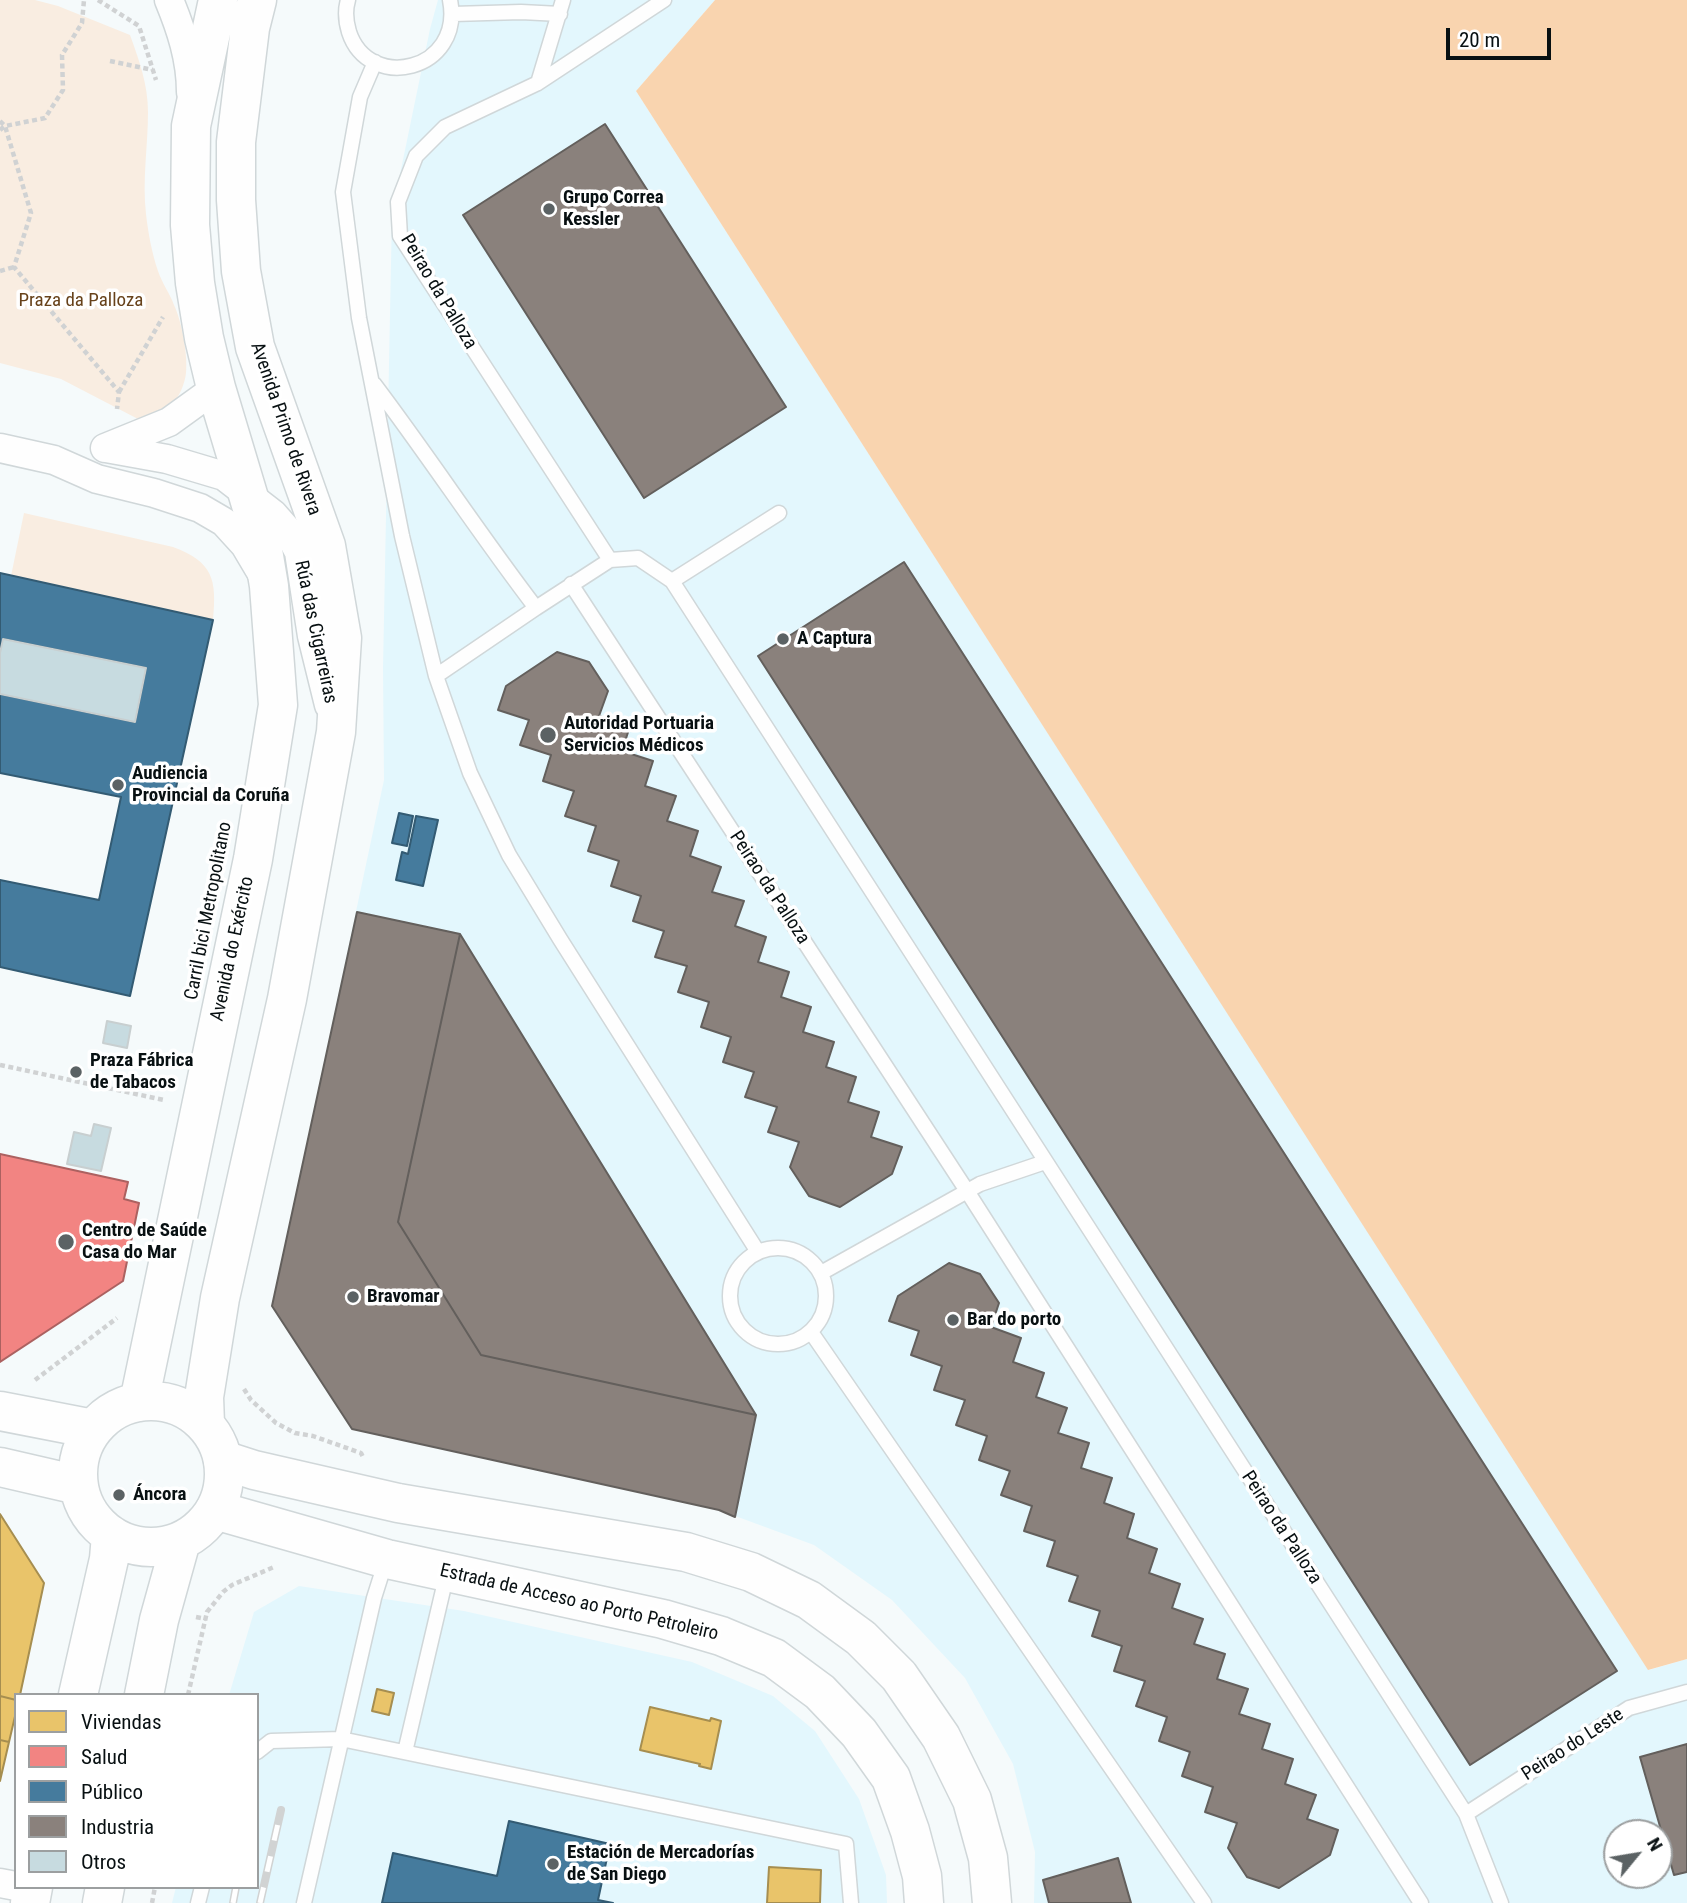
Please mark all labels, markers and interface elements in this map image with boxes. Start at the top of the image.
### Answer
scale bar [1449,14,1554,58]
text: 20 m [1459,28,1500,52]
place label: Grupo Correa Kessler [563,187,664,231]
marker: Grupo Correa Kessler [541,201,557,217]
street label: Peirao da Palloza [395,230,481,354]
park label: Praza da Palloza [19,290,143,312]
street label: Avenida Primo de Rivera [245,340,325,518]
street label: Rúa das Cigarreiras [289,558,341,706]
place label: A Captura [797,628,872,650]
marker: A Captura [775,631,791,647]
place label: Autoridad Portuaria Servicios Médicos [564,713,714,757]
marker: Autoridad Portuaria Servicios Médicos [538,725,558,745]
place label: Audiencia Provincial da Coruña [132,763,289,807]
marker: Audiencia Provincial da Coruña [110,777,126,793]
street label: Carril bici Metropolitano [181,820,237,1002]
street label: Peirao da Palloza [724,827,814,949]
street label: Avenida do Exército [207,875,259,1023]
place label: Praza Fábrica de Tabacos [90,1050,194,1094]
marker: Praza Fábrica de Tabacos [68,1064,84,1080]
place label: Centro de Saúde Casa do Mar [82,1220,207,1264]
marker: Centro de Saúde Casa do Mar [56,1232,76,1252]
place label: Bravomar [367,1286,440,1308]
marker: Bravomar [345,1289,361,1305]
place label: Bar do porto [967,1309,1061,1331]
marker: Bar do porto [945,1312,961,1328]
street label: Peirao da Palloza [1236,1467,1326,1589]
place label: Áncora [133,1484,186,1506]
marker: Áncora [111,1487,127,1503]
street label: Estrada de Acceso ao Porto Petroleiro [437,1560,721,1646]
legend [14,1693,259,1889]
street label: Peirao do Leste [1518,1704,1628,1786]
text: Viviendas [81,1710,161,1734]
text: Salud [81,1745,127,1769]
text: Público [81,1780,143,1804]
text: Industria [81,1815,154,1839]
north arrow [1603,1819,1673,1889]
text: N [1642,1833,1668,1855]
place label: Estación de Mercadorías de San Diego [567,1842,754,1886]
text: Otros [81,1850,126,1874]
marker: Estación de Mercadorías de San Diego [545,1856,561,1872]

